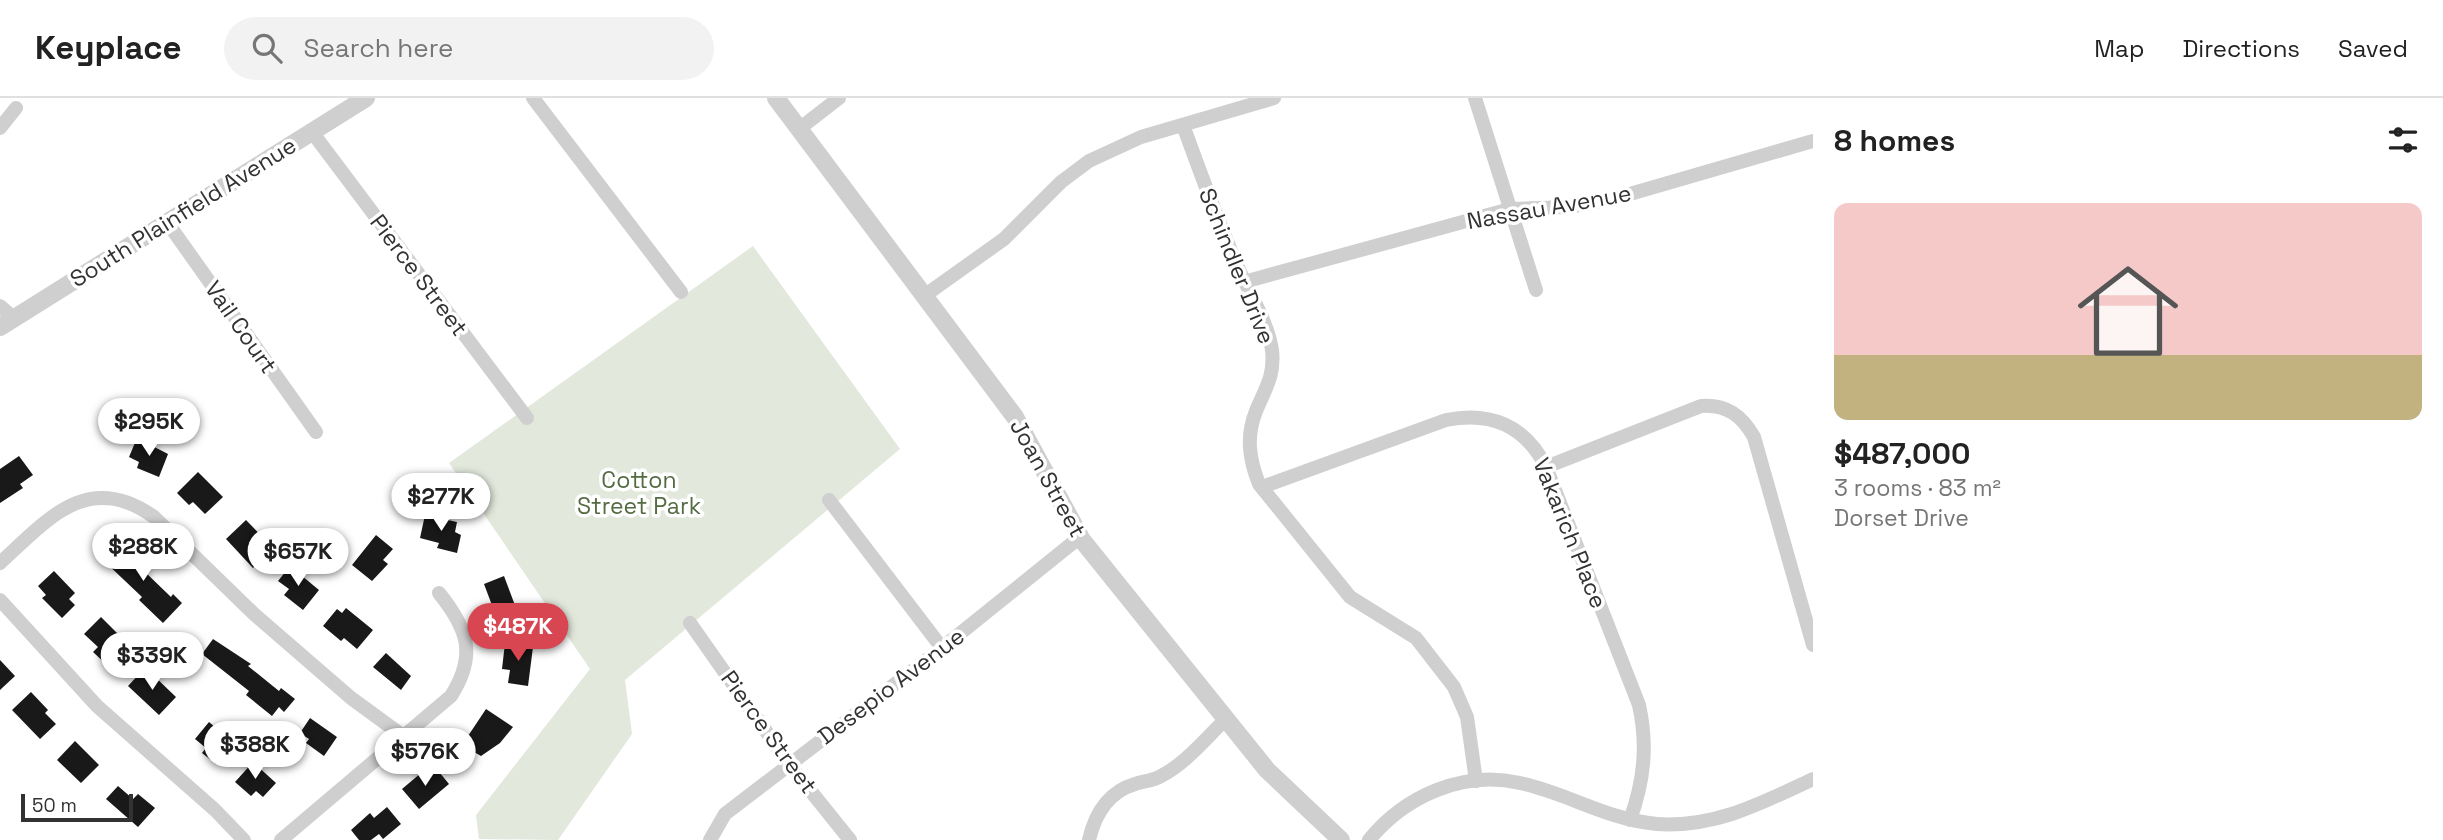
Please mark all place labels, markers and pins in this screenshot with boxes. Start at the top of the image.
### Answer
pin: $295K [100,398,198,458]
pin: $277K [392,474,490,533]
pin: $288K [94,524,192,583]
pin: $657K [249,528,347,588]
pin: $487K [469,603,567,663]
pin: $339K [103,632,201,692]
pin: $388K [206,722,304,781]
pin: $576K [376,728,474,788]

